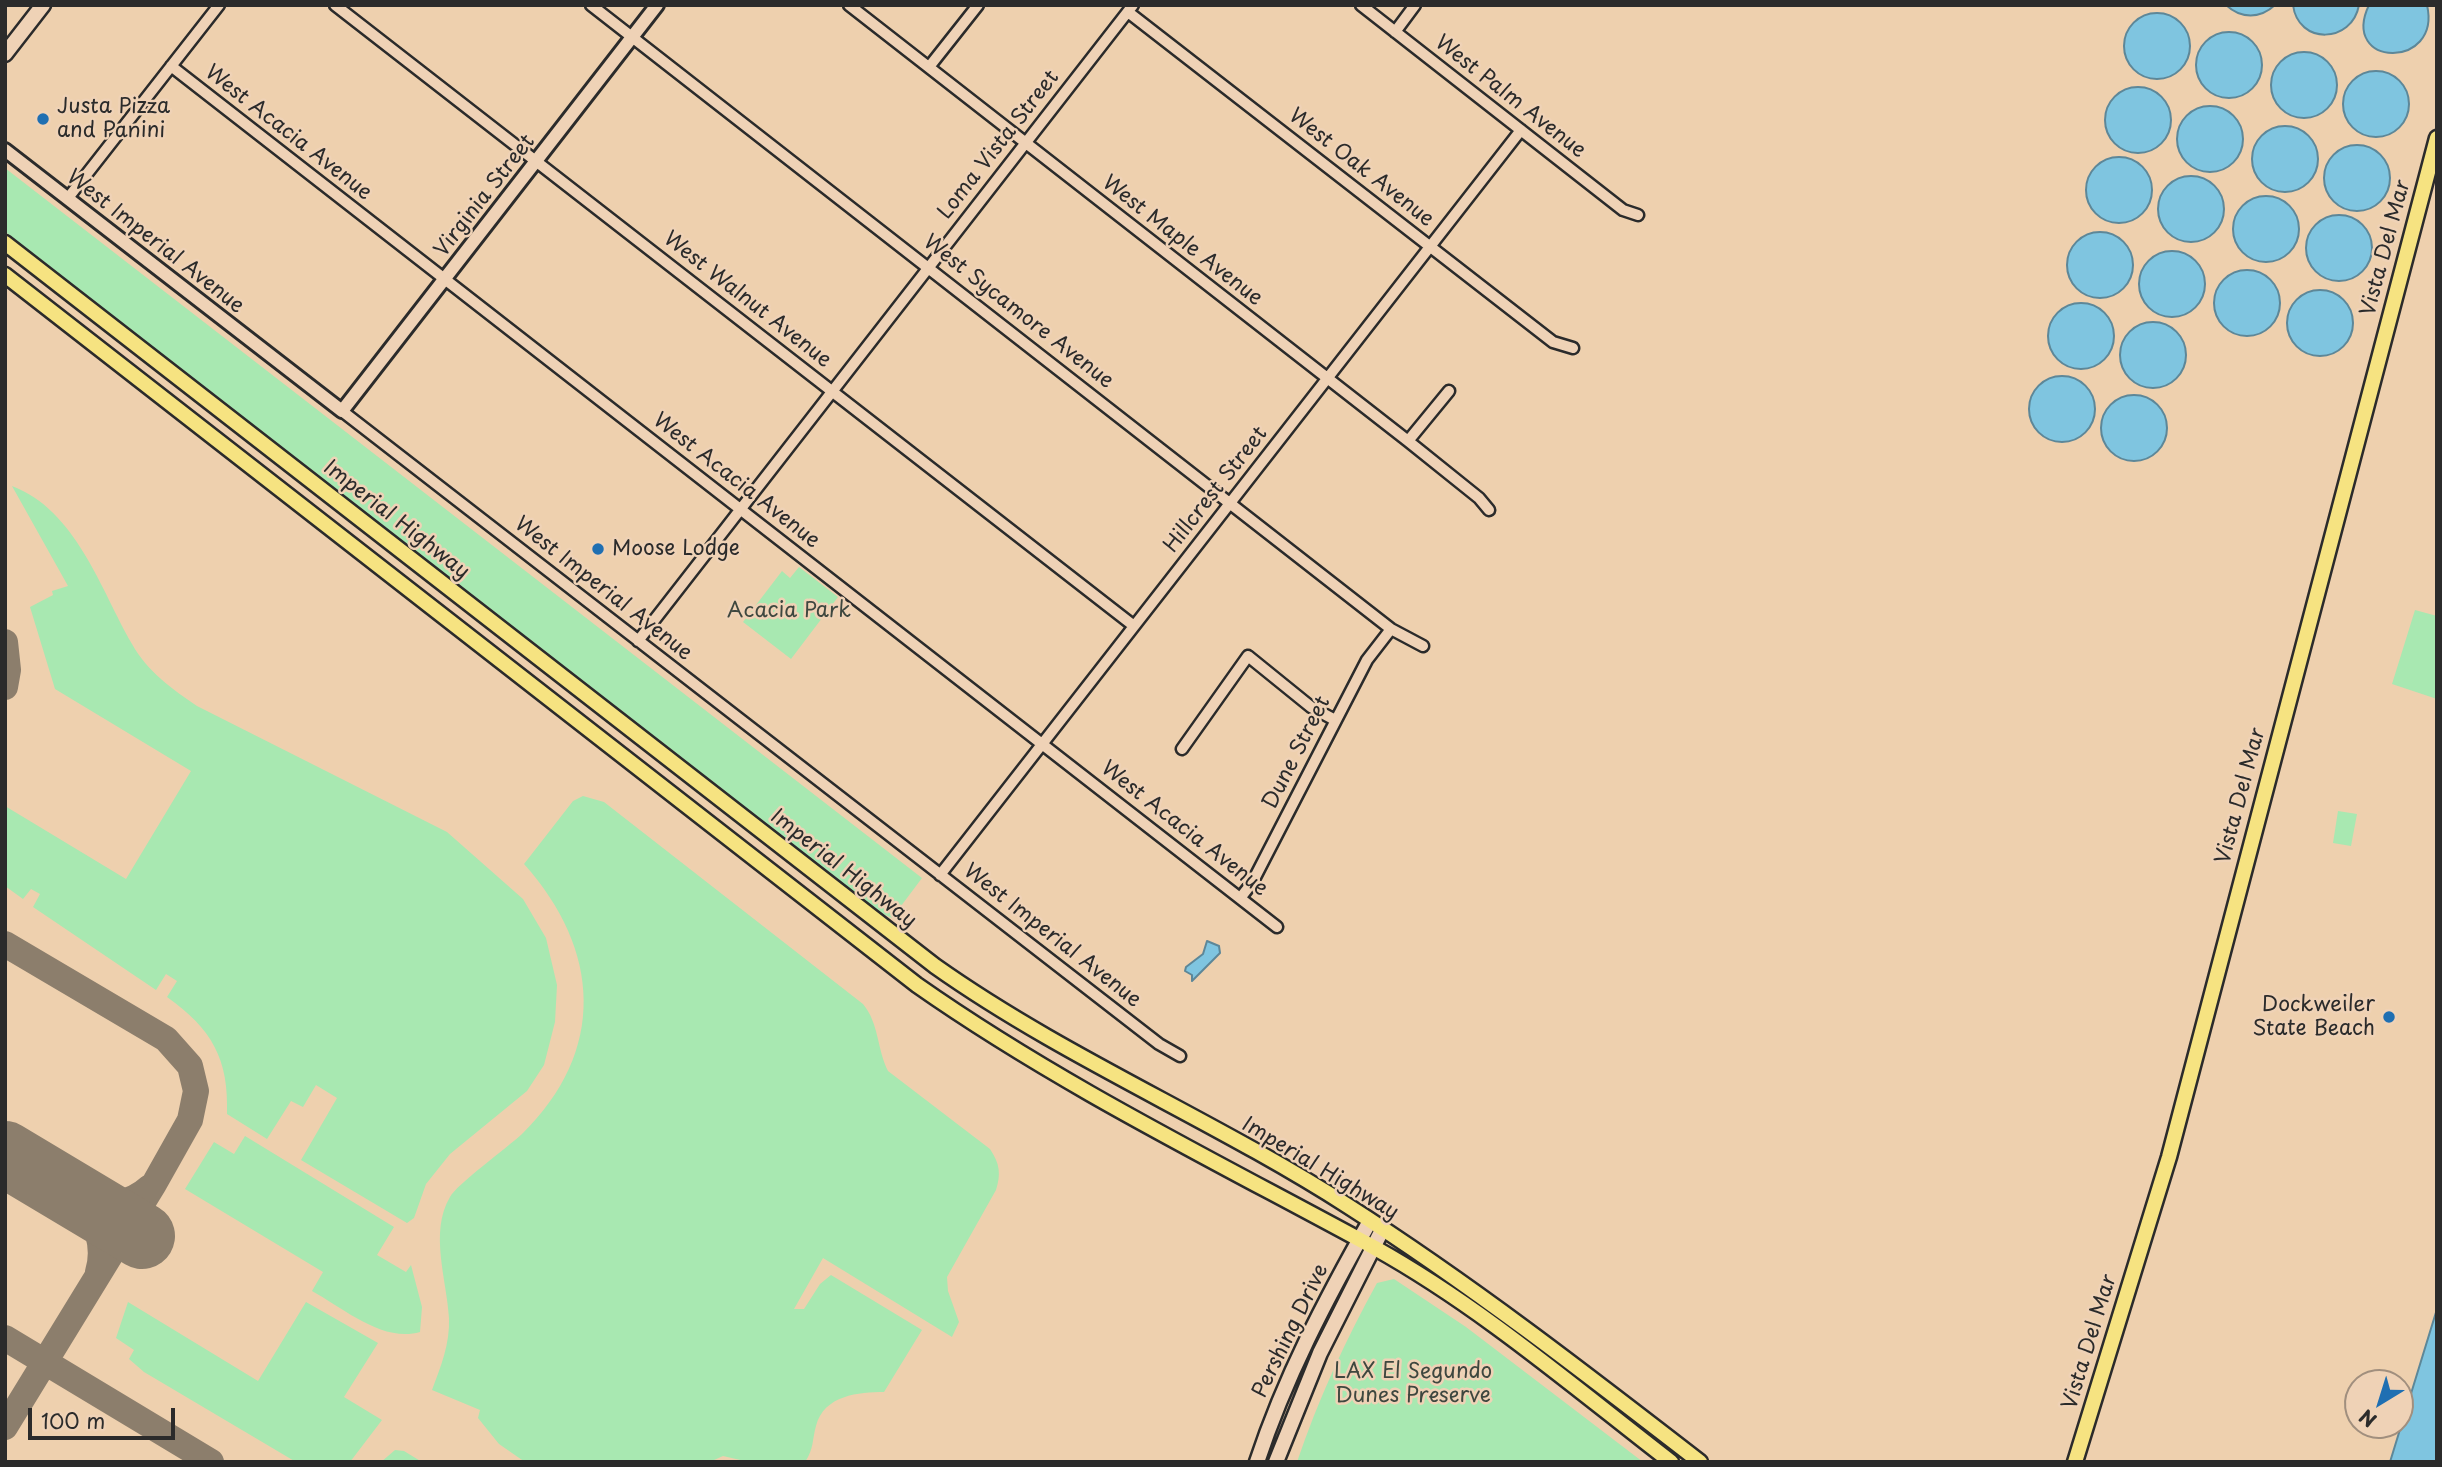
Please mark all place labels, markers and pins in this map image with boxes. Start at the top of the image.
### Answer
place label: Justa Pizza and Panini [57,94,170,144]
marker: Justa Pizza and Panini [35,111,51,127]
place label: Moose Lodge [612,536,740,562]
marker: Moose Lodge [590,541,606,557]
place label: Dockweiler State Beach [2252,992,2375,1042]
marker: Dockweiler State Beach [2381,1009,2397,1025]

